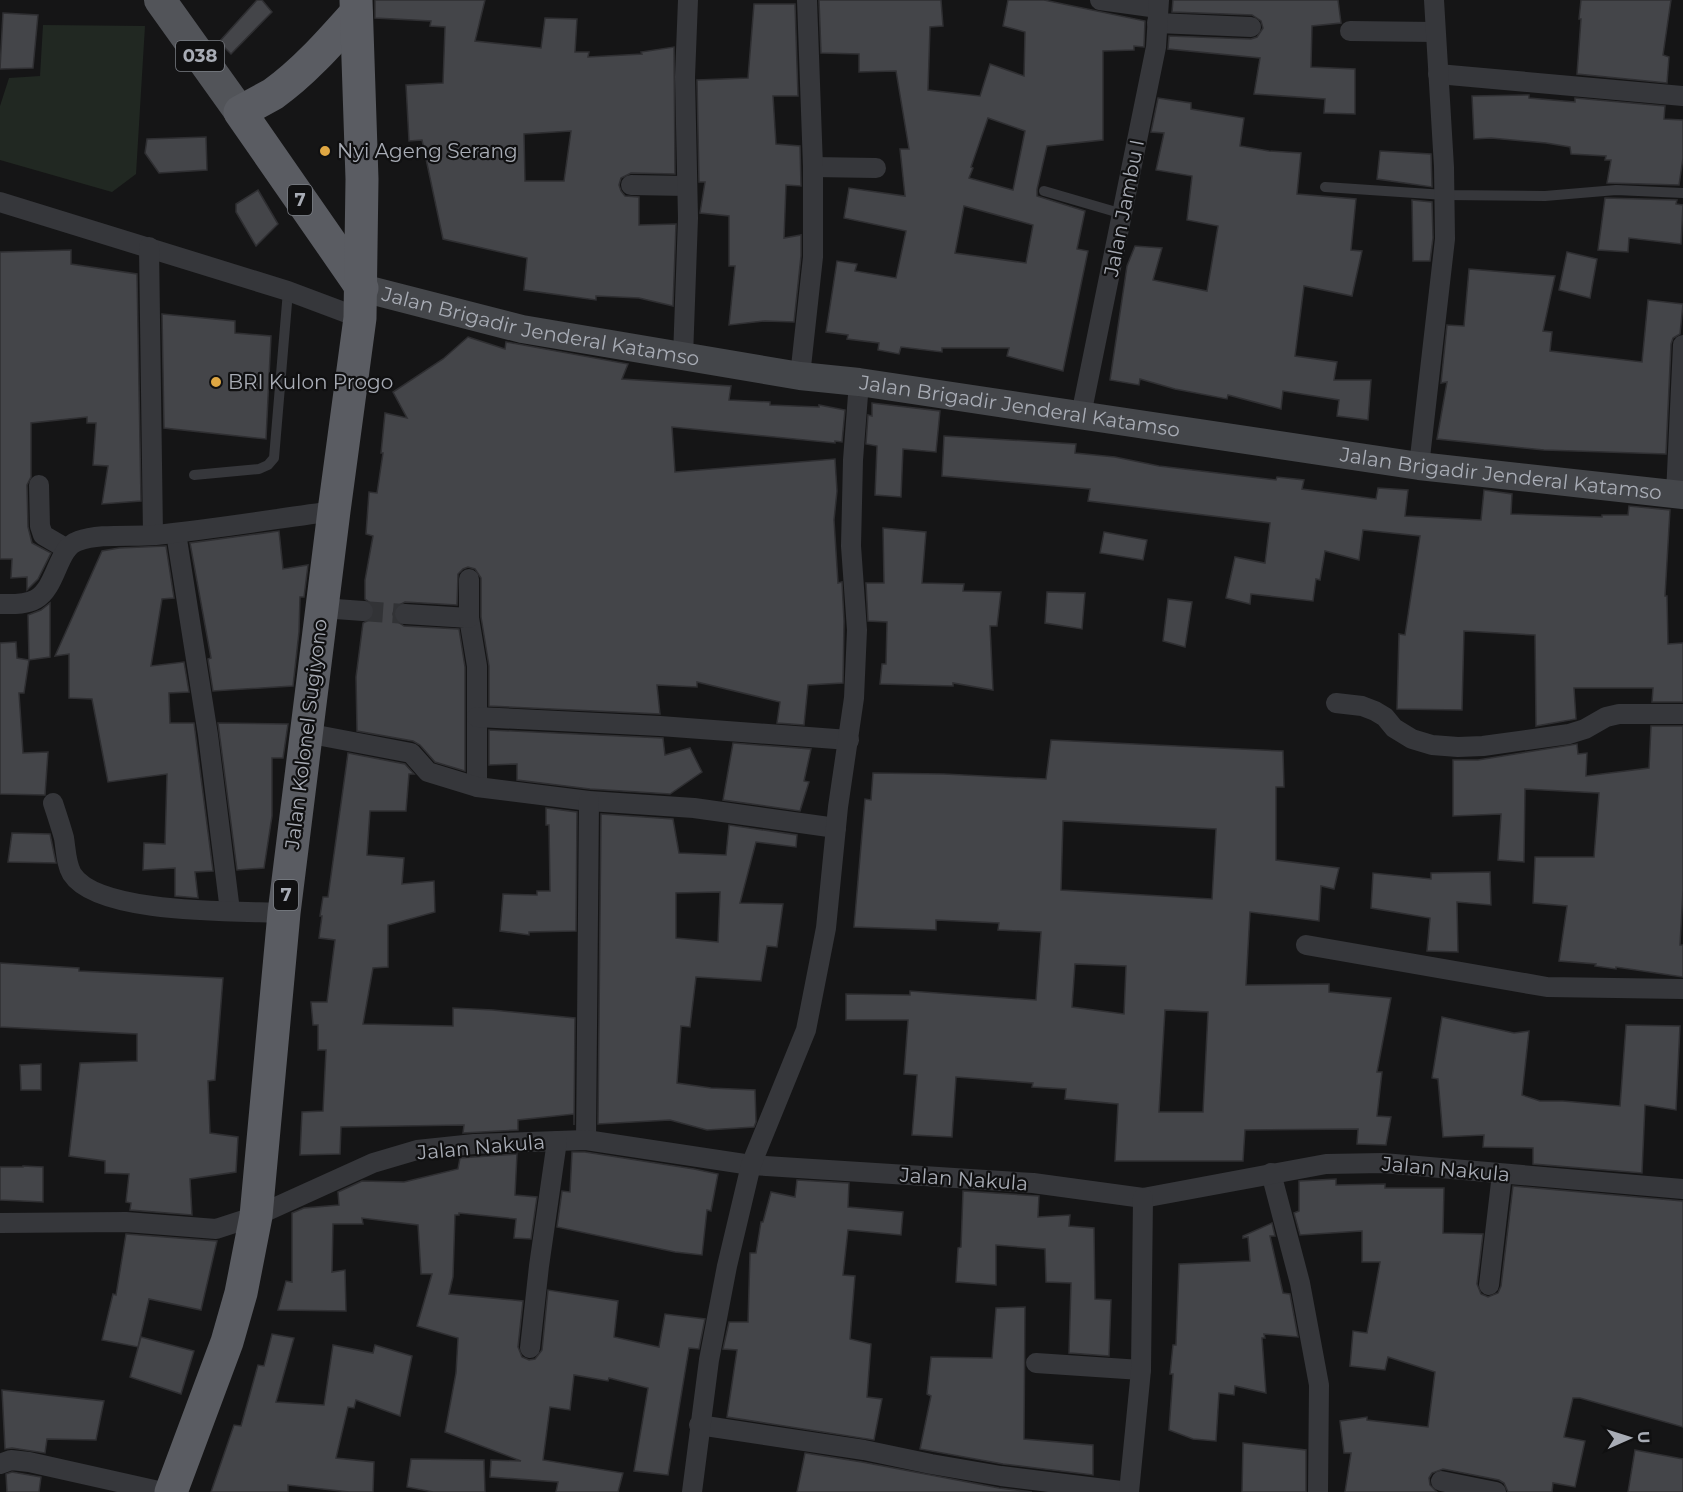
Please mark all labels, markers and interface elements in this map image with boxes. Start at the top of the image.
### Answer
road number: 038 [176,41,224,71]
street label: Jalan Jambu I [1099,137,1149,280]
place label: Nyi Ageng Serang [337,139,518,163]
marker: Nyi Ageng Serang [318,144,332,158]
road number: 7 [288,185,312,215]
street label: Jalan Brigadir Jenderal Katamso [379,281,701,371]
place label: BRI Kulon Progo [228,370,393,394]
street label: Jalan Brigadir Jenderal Katamso [857,370,1182,442]
marker: BRI Kulon Progo [209,375,223,389]
street label: Jalan Brigadir Jenderal Katamso [1338,442,1663,505]
street label: Jalan Kolonel Sugiyono [280,617,332,852]
road number: 7 [274,880,298,910]
street label: Jalan Nakula [415,1129,546,1165]
street label: Jalan Nakula [1380,1151,1511,1187]
street label: Jalan Nakula [898,1162,1029,1195]
north arrow [1599,1408,1659,1468]
text: U [1634,1430,1653,1444]

